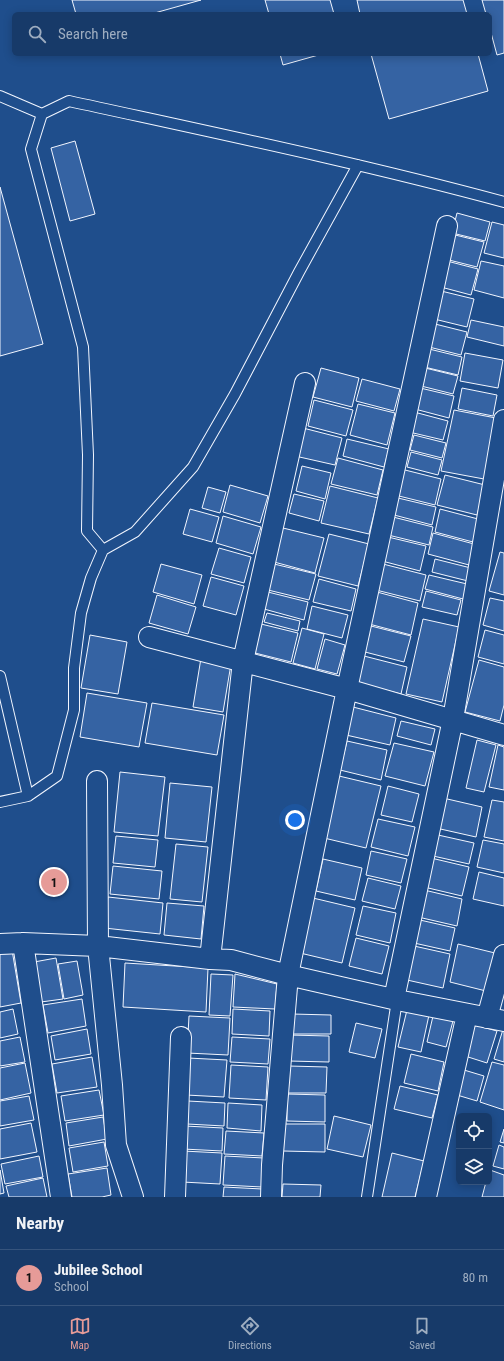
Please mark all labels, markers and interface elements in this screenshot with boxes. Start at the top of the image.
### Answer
search box [12,12,492,56]
icon: search [26,23,48,45]
text: Search here [58,25,128,43]
your location [285,810,305,830]
pin: 1 [41,867,67,897]
map controls [456,1113,492,1185]
button: locate [456,1113,492,1149]
button: layers [456,1149,492,1185]
text: Nearby [16,1213,64,1233]
text: Jubilee School [54,1261,143,1279]
text: 1 [26,1270,32,1285]
text: 80 m [462,1270,488,1285]
text: School [54,1279,89,1294]
tab: Map [69,1315,91,1352]
tab: Directions [228,1315,272,1352]
tab: Saved [409,1315,435,1352]

